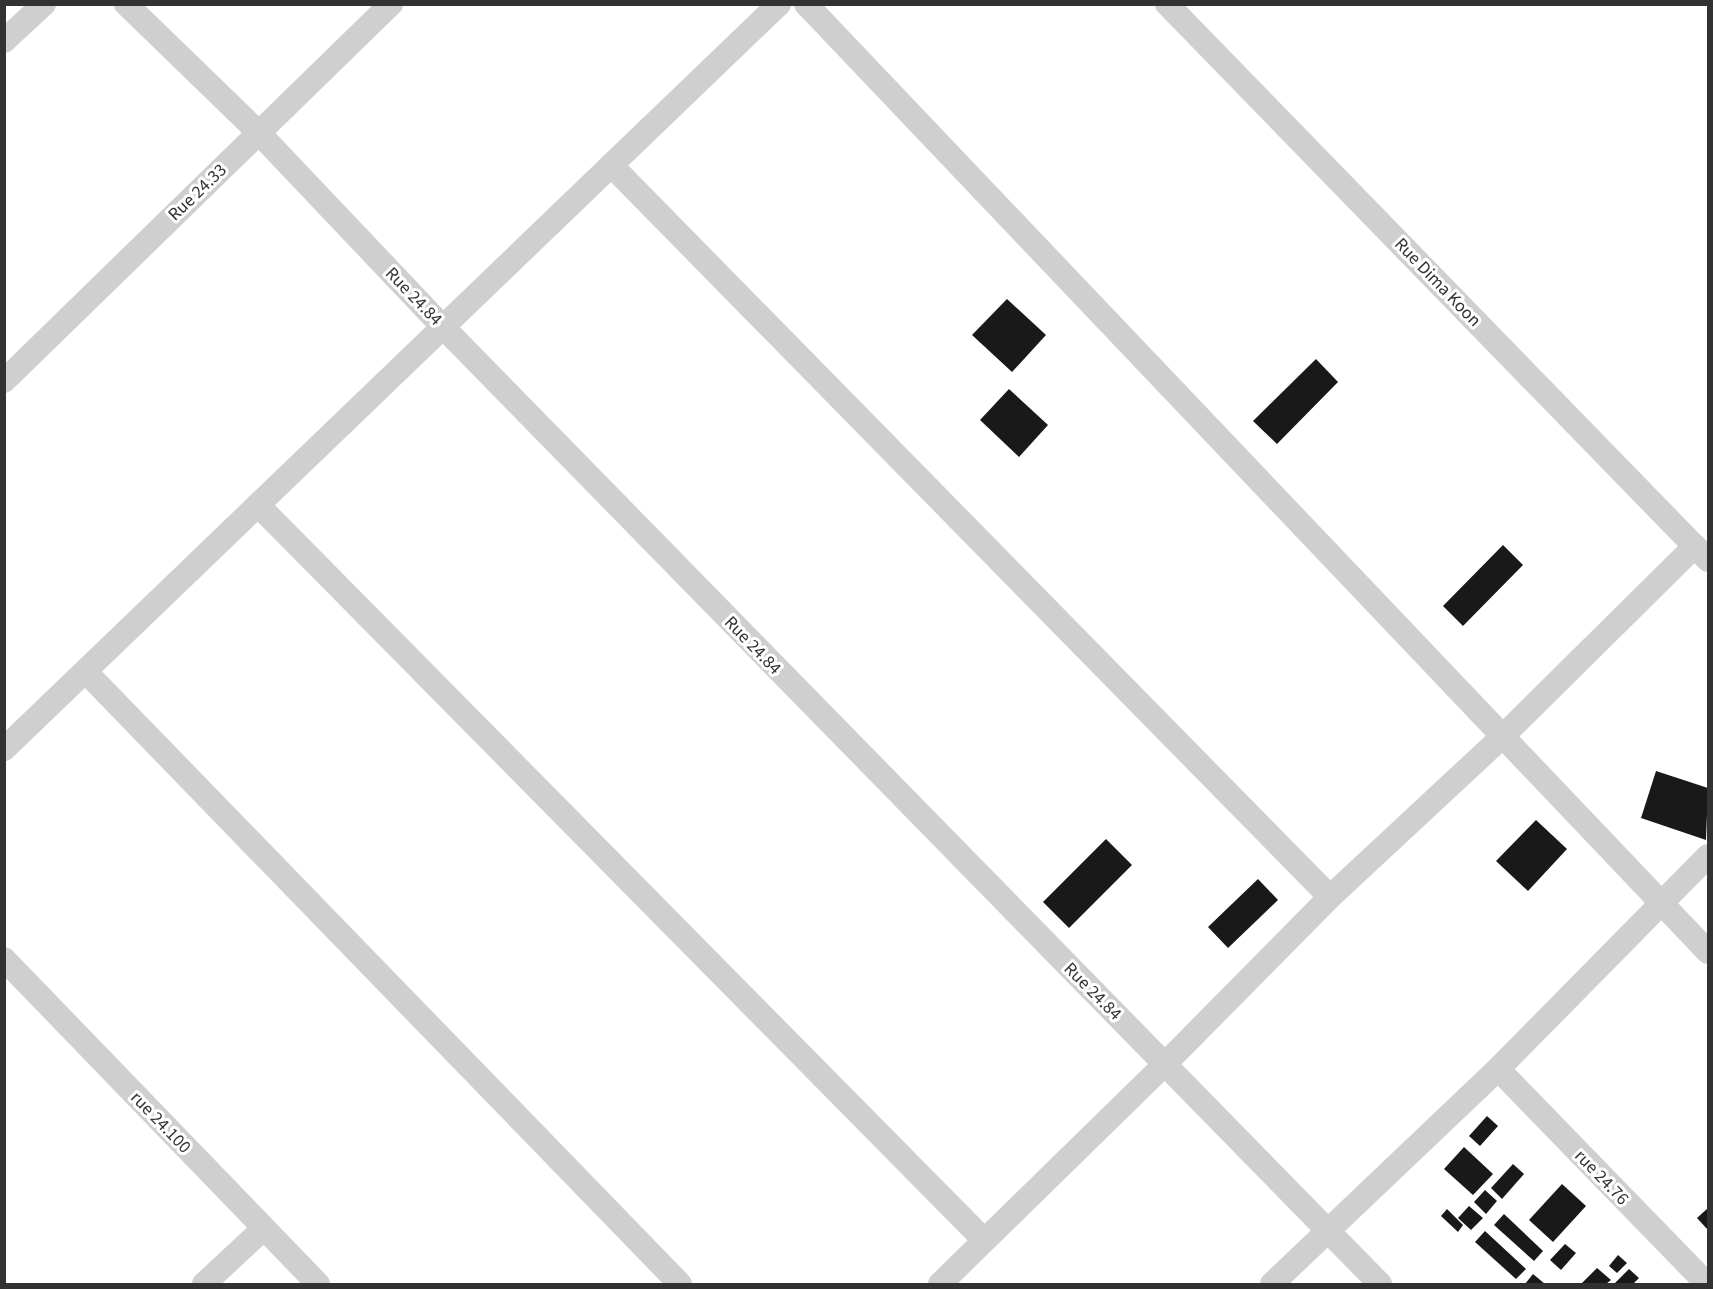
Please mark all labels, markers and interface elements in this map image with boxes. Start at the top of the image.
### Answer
street label: Rue 24.33 [162,158,232,227]
street label: Rue Dima Koon [1389,232,1487,333]
street label: Rue 24.84 [379,261,448,331]
street label: Rue 24.84 [718,610,787,680]
street label: Rue 24.84 [1058,957,1127,1026]
street label: rue 24.100 [125,1086,197,1159]
street label: rue 24.76 [1569,1144,1635,1211]

